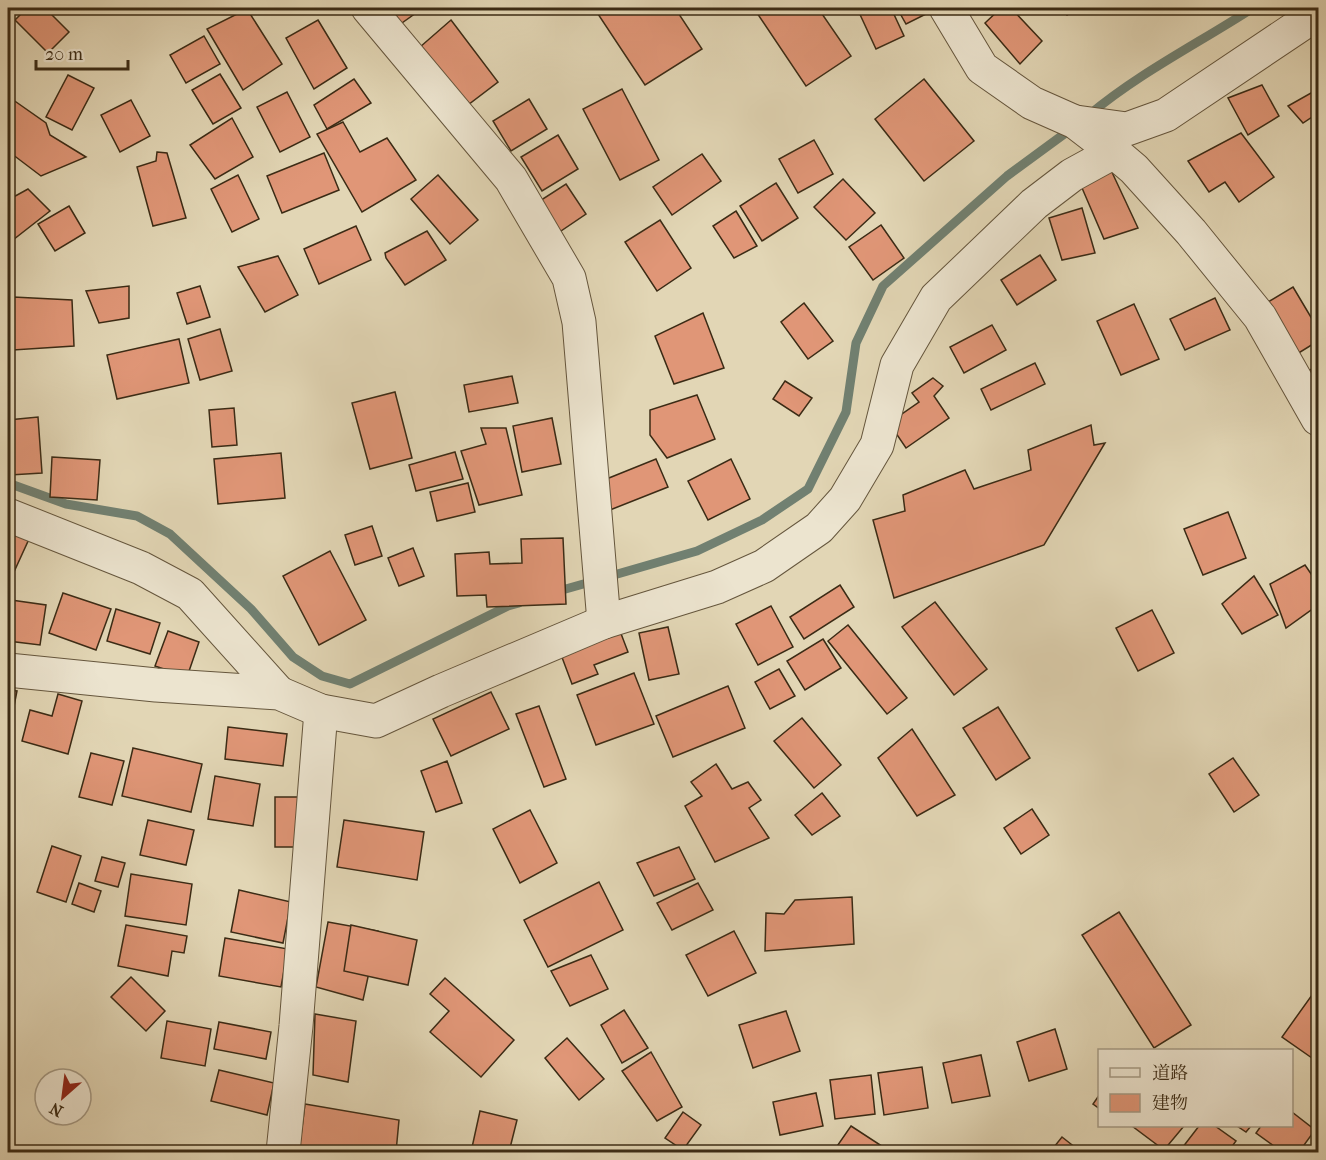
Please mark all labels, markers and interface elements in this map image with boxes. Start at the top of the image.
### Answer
scale bar [36,33,128,71]
text: 20 m [45,44,83,65]
legend [1098,1049,1293,1127]
text: 道路 [1152,1063,1188,1084]
north arrow [33,1067,93,1127]
text: 建物 [1152,1093,1188,1114]
text: N [46,1098,66,1121]

